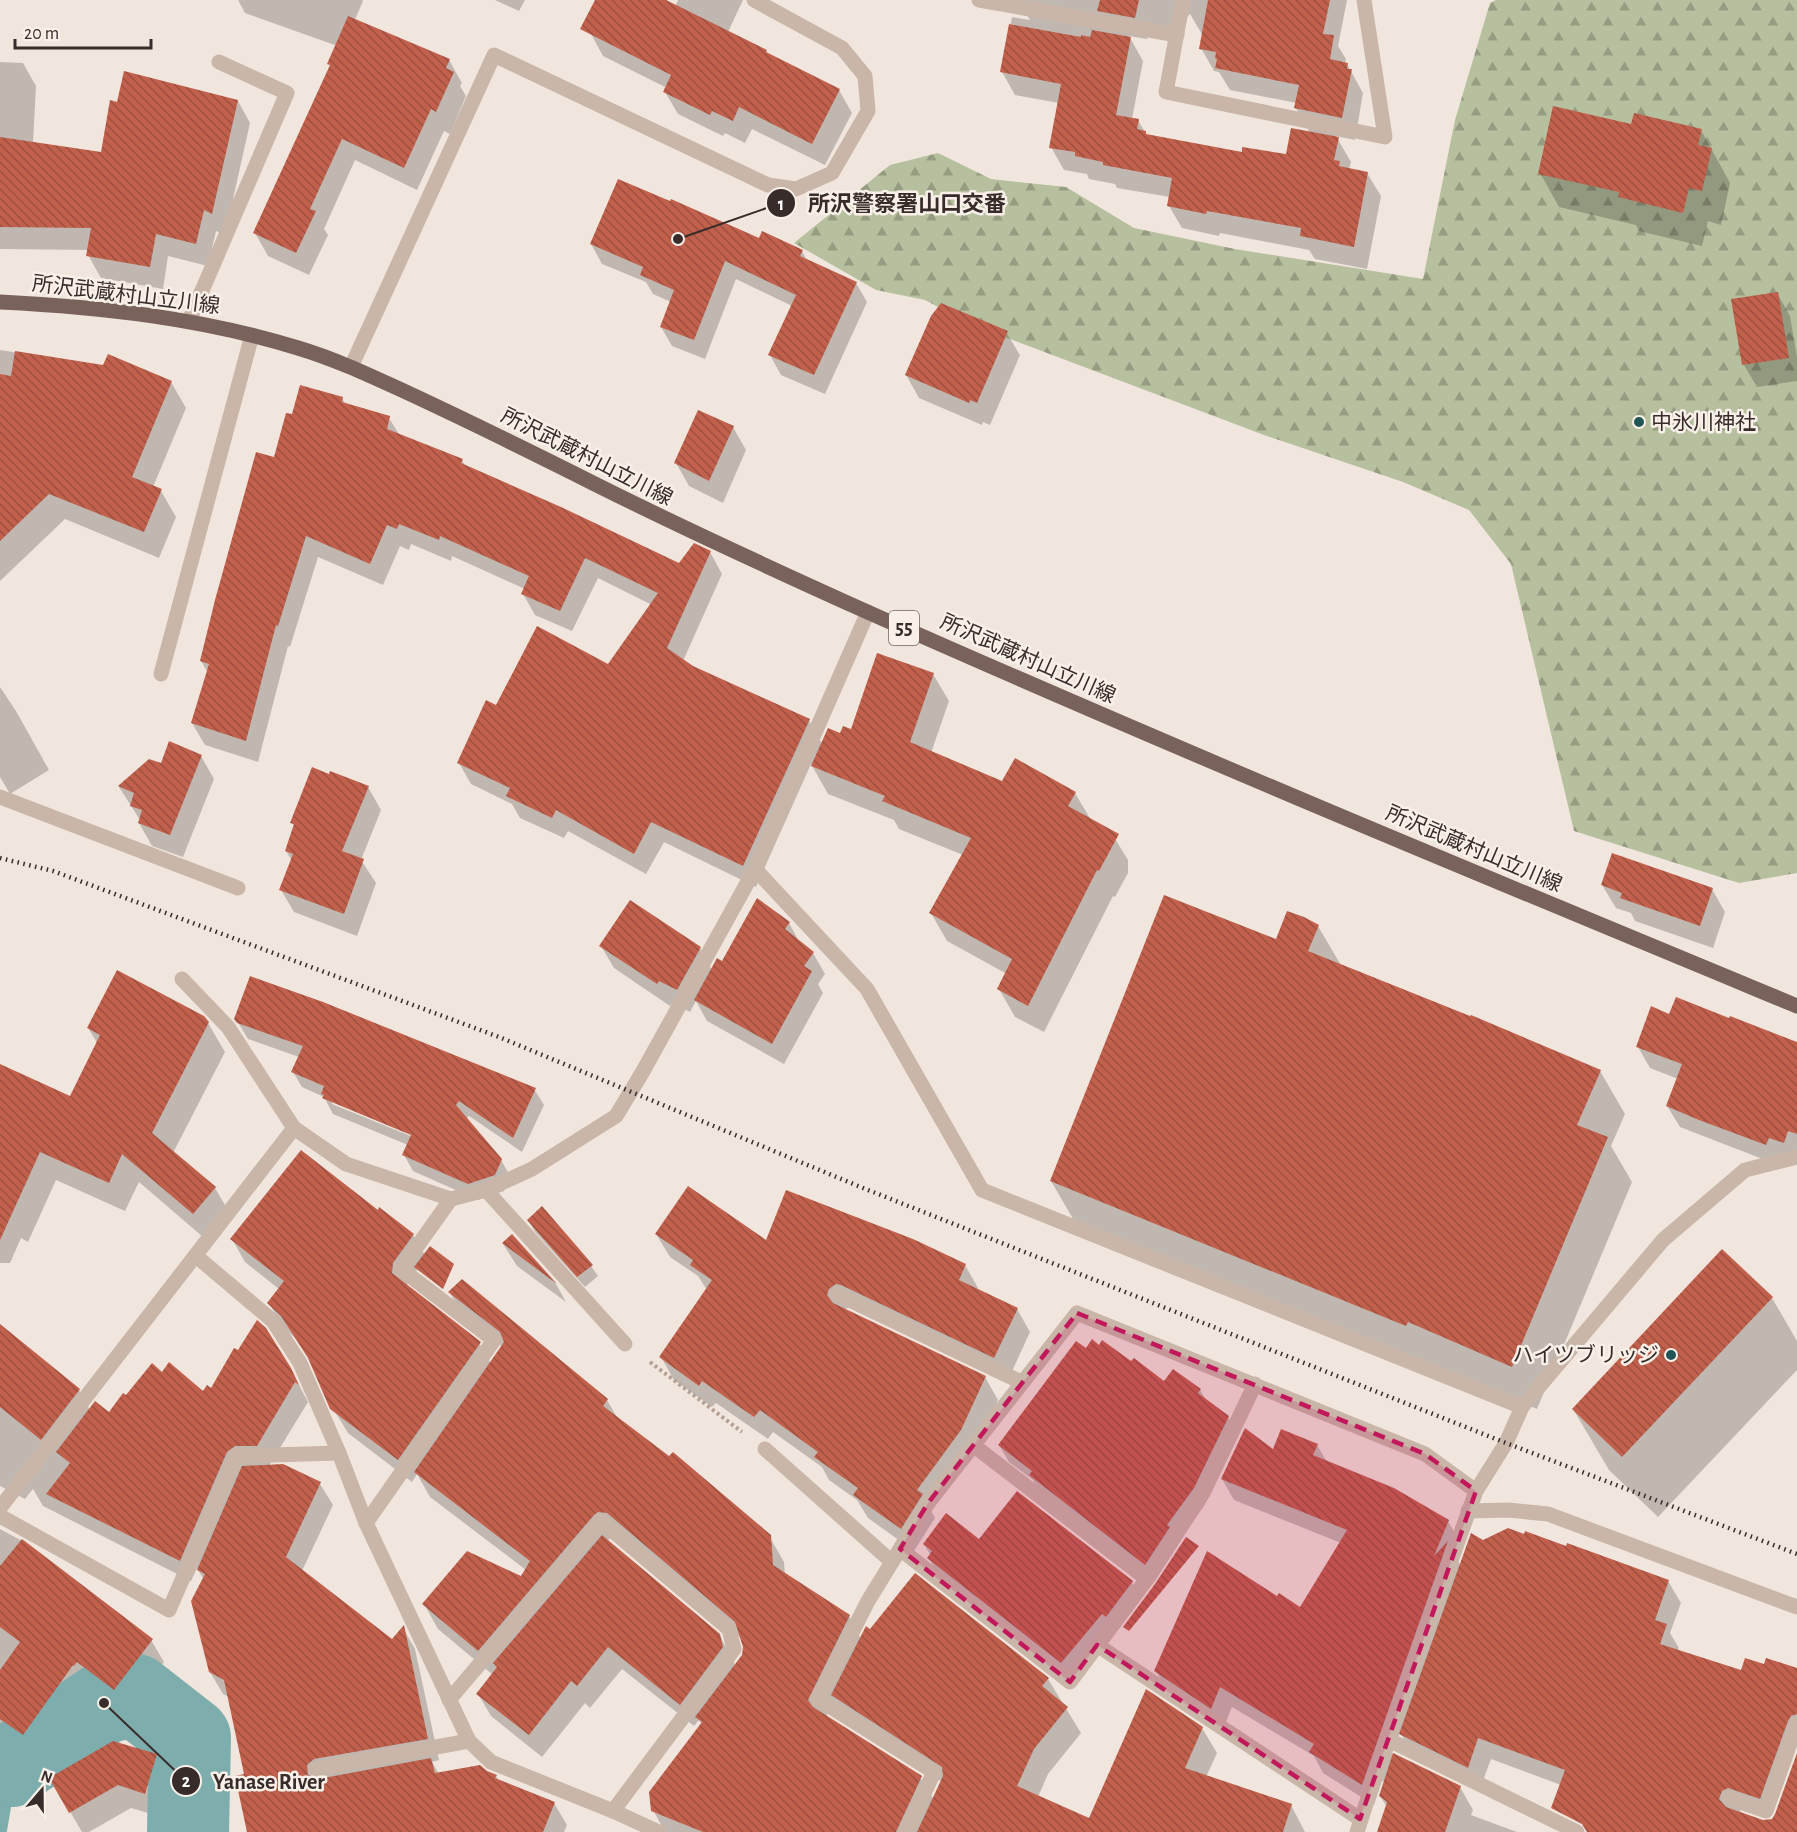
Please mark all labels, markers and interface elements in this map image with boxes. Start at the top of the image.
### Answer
scale bar [15,12,152,50]
text: 20 m [24,25,59,43]
callout: 所沢警察署山口交番 [766,183,1018,223]
text: 所沢警察署山口交番 [808,192,1006,215]
text: 1 [778,196,784,214]
street label: 所沢武蔵村山立川線 [31,272,221,317]
street label: 所沢武蔵村山立川線 [498,404,676,509]
place label: 中氷川神社 [1651,411,1756,433]
marker: 中氷川神社 [1632,415,1646,429]
street label: 所沢武蔵村山立川線 [937,610,1119,707]
road number: 55 [889,611,919,645]
street label: 所沢武蔵村山立川線 [1383,801,1565,896]
place label: ハイツブリッジ [1512,1343,1659,1366]
marker: ハイツブリッジ [1664,1348,1678,1362]
north arrow [12,1760,72,1820]
callout: Yanase River [171,1761,337,1801]
text: N [39,1767,55,1786]
text: Yanase River [213,1771,325,1793]
text: 2 [182,1773,191,1791]

